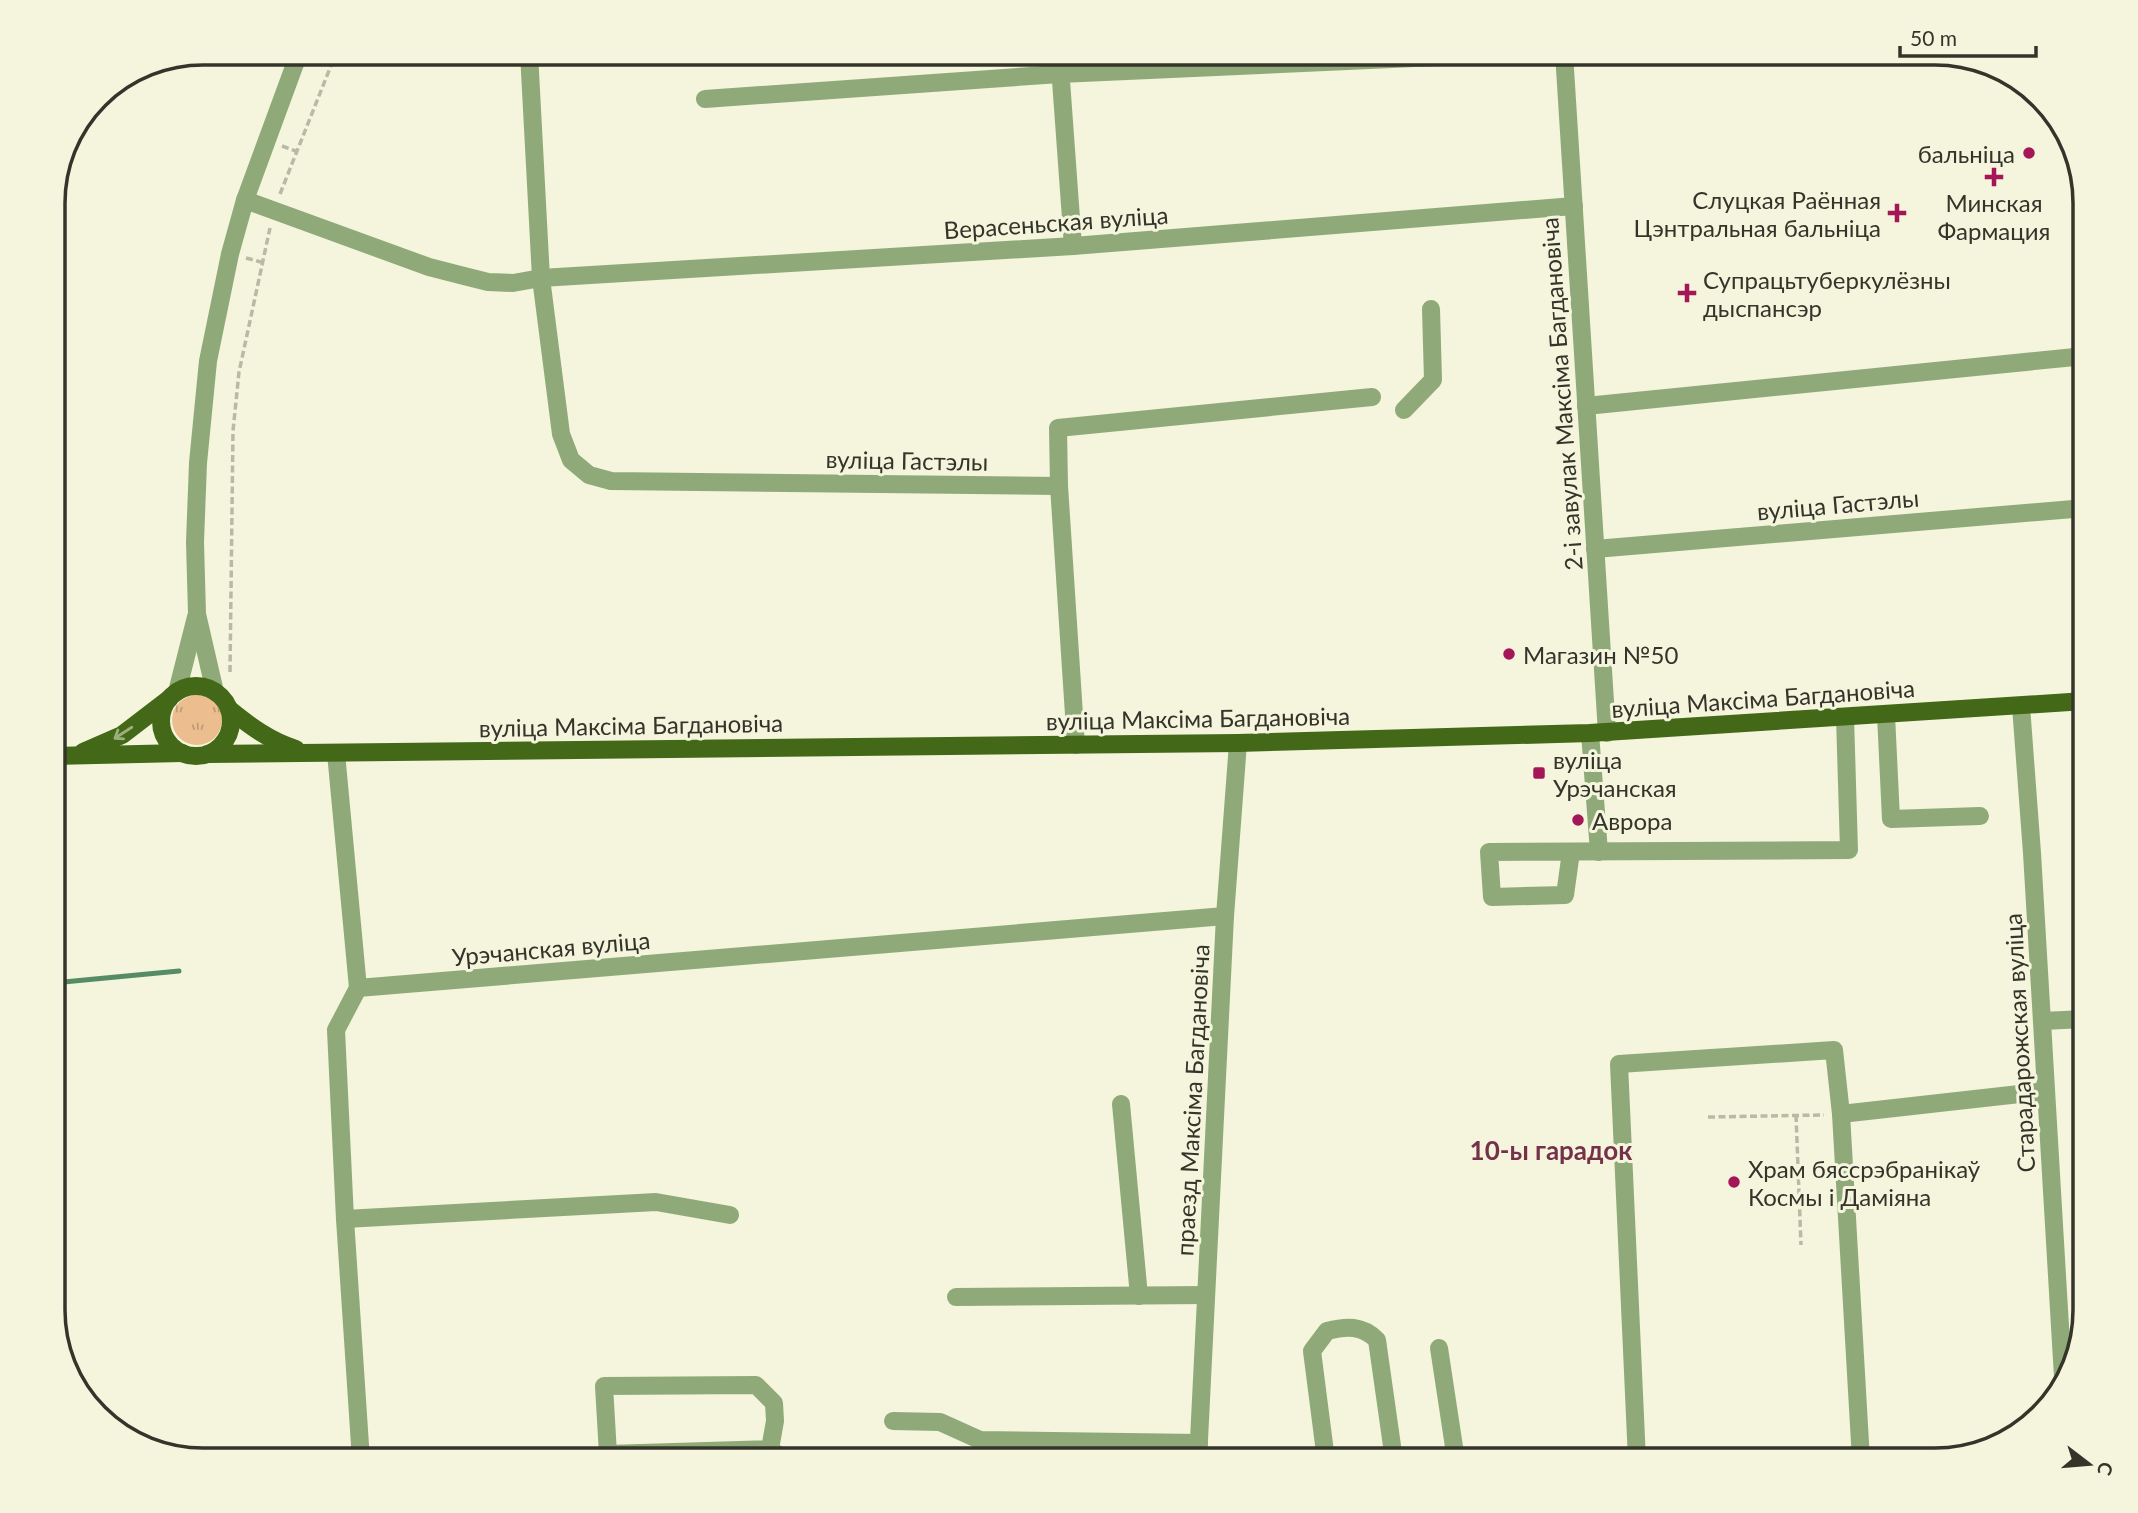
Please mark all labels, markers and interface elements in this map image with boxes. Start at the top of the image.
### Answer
scale bar [1900,14,2036,58]
text: 50 m [1910,25,1957,50]
place label: бальніца [1918,139,2015,168]
marker: бальніца [2021,145,2037,161]
marker: Минская Фармация [1986,169,2002,185]
place label: Слуцкая Раённая Цэнтральная бальніца [1634,185,1881,242]
place label: Минская Фармация [1938,188,2050,245]
street label: Верасеньская вуліца [943,200,1169,244]
marker: Слуцкая Раённая Цэнтральная бальніца [1887,203,1907,223]
street label: 2-і завулак Максіма Багдановіча [1534,216,1588,572]
place label: Супрацьтуберкулёзны дыспансэр [1703,265,1951,322]
marker: Супрацьтуберкулёзны дыспансэр [1677,283,1697,303]
street label: вуліца Гастэлы [825,444,989,476]
street label: вуліца Гастэлы [1756,482,1920,526]
place label: Магазин №50 [1523,640,1679,669]
marker: Магазин №50 [1501,646,1517,662]
street label: вуліца Максіма Багдановіча [1610,673,1916,723]
street label: вуліца Максіма Багдановіча [1046,701,1350,735]
street label: вуліца Максіма Багдановіча [479,708,783,742]
one-way arrow [114,726,133,741]
place label: вуліца Урэчанская [1553,745,1677,802]
marker: вуліца Урэчанская [1531,765,1547,781]
place label: Аврора [1592,806,1673,835]
marker: Аврора [1570,812,1586,828]
street label: Старадарожская вуліца [1998,913,2040,1173]
street label: Урэчанская вуліца [451,925,651,971]
street label: праезд Максіма Багдановіча [1169,943,1215,1257]
district label: 10-ы гарадок [1470,1134,1632,1166]
place label: Храм бяссрэбранікаў Космы і Даміяна [1748,1154,1981,1211]
marker: Храм бяссрэбранікаў Космы і Даміяна [1726,1174,1742,1190]
north arrow [2054,1429,2124,1499]
text: С [2093,1460,2119,1478]

